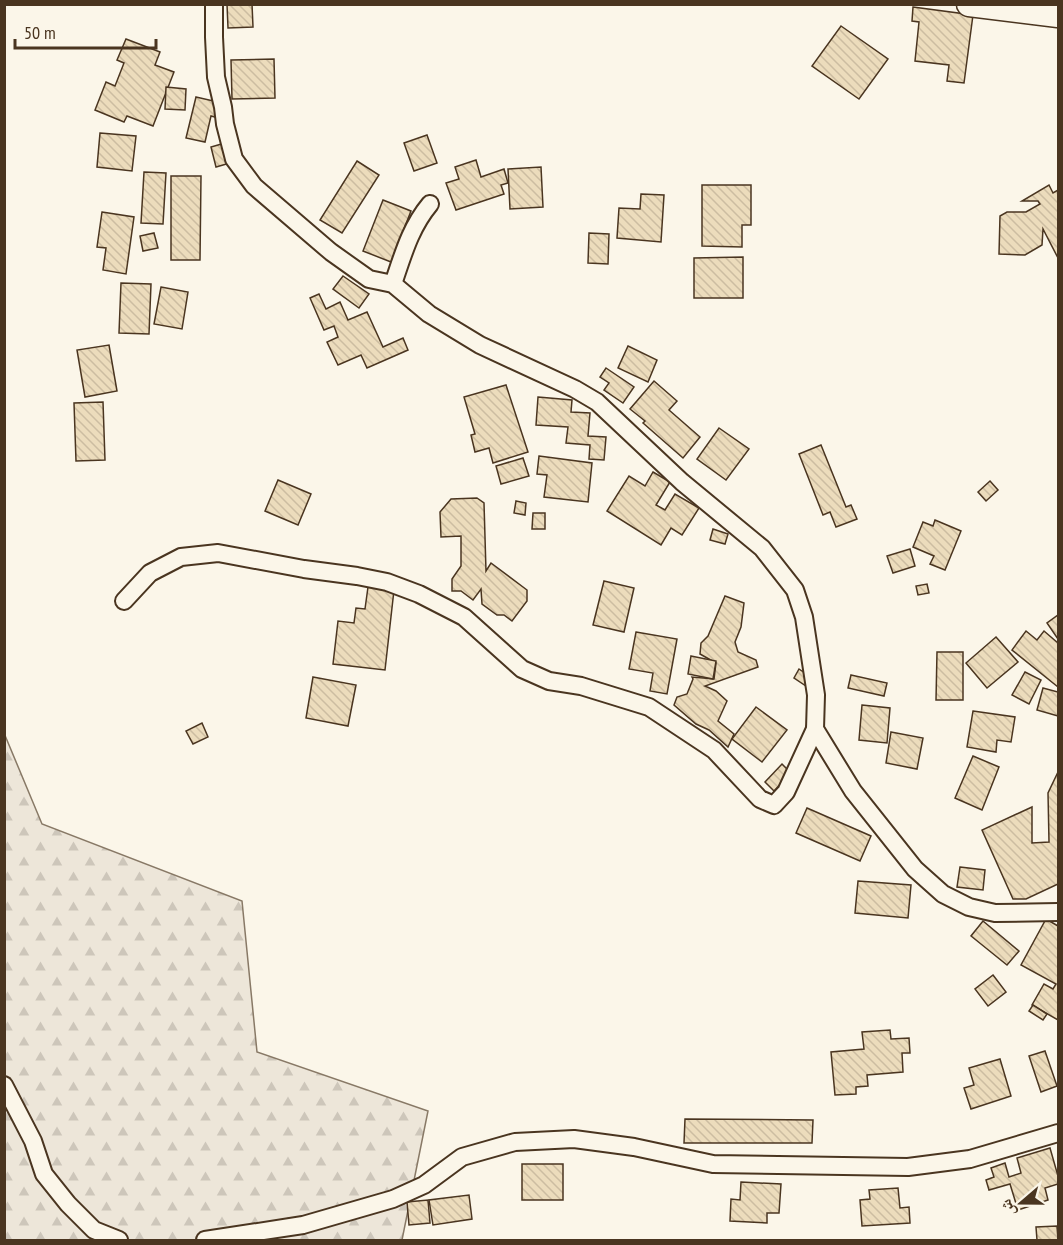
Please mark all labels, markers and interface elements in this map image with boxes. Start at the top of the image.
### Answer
scale bar [15,12,156,50]
text: 50 m [24,21,56,44]
north arrow [991,1173,1051,1233]
text: ش [995,1197,1019,1220]

